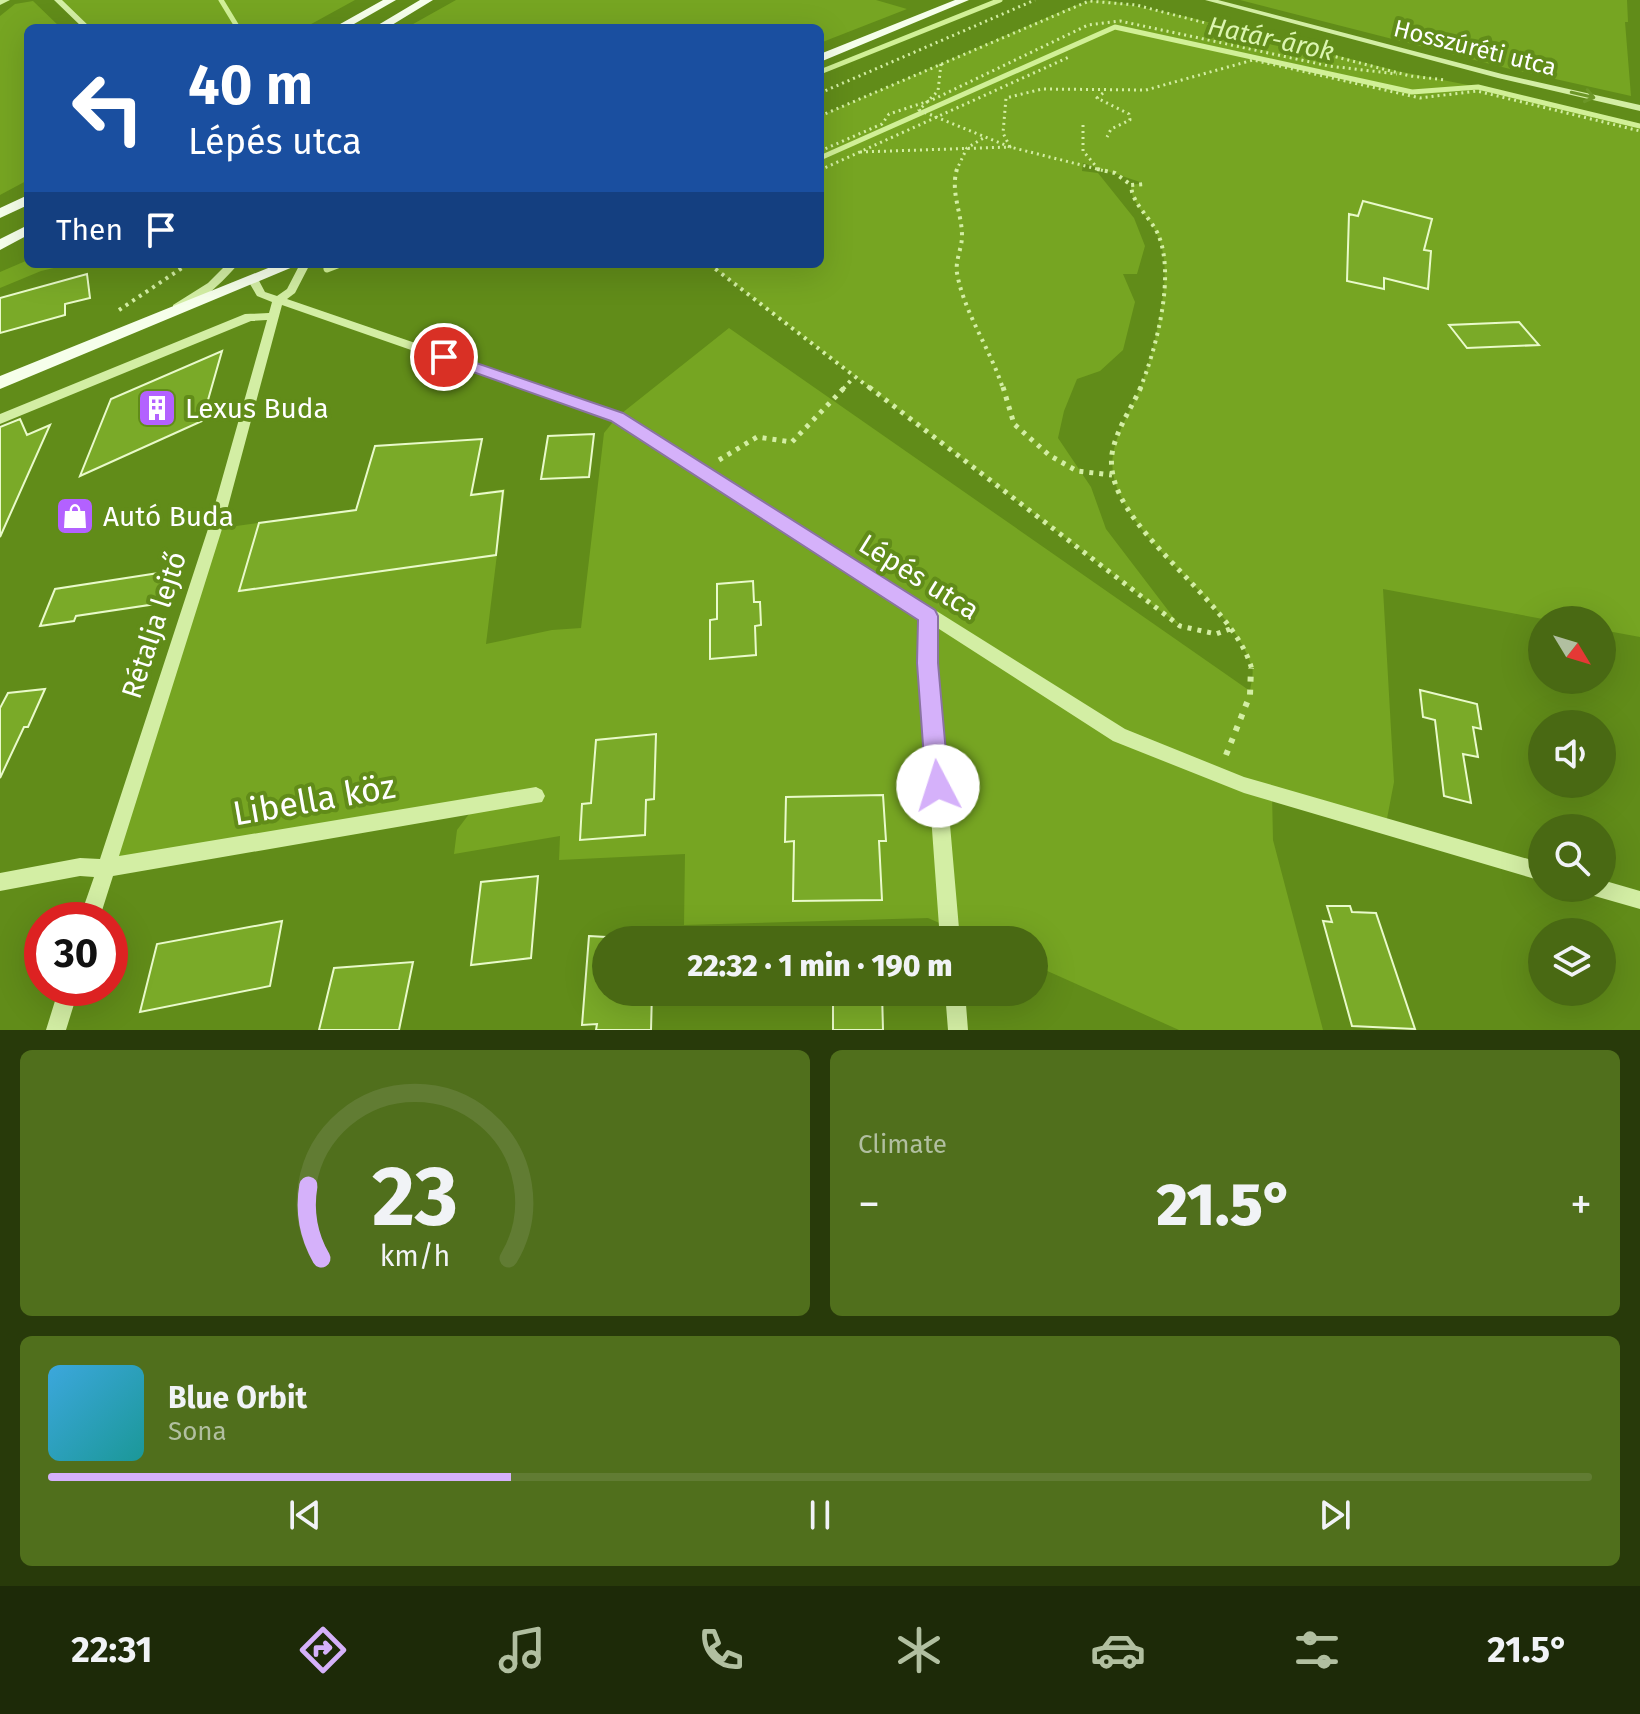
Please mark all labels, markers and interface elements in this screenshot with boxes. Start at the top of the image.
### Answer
water label: Határ-árok [1205,10,1337,68]
street label: Hosszúréti utca [1391,14,1559,82]
text: 40 m [188,52,313,119]
icon: left [56,56,160,160]
one-way arrow [1570,88,1595,103]
text: Lépés utca [188,120,362,164]
icon: arrive [139,208,183,252]
text: Then [56,212,123,248]
pin [410,323,478,391]
icon: arrive [422,335,466,379]
building icon: Lexus Buda [136,387,178,429]
place label: Lexus Buda [185,392,329,425]
shop icon: Autó Buda [54,495,96,537]
place label: Autó Buda [103,500,234,533]
street label: Lépés utca [853,527,985,627]
street label: Rétalja lejtő [115,547,193,703]
north arrow [1528,606,1616,694]
map controls [1528,606,1616,1006]
button: sound [1528,710,1616,798]
position arrow [896,744,980,828]
street label: Libella köz [230,766,398,834]
button: search [1528,814,1616,902]
speed limit sign: 30 [24,902,128,1006]
button: layers [1528,918,1616,1006]
text: 22:32 · 1 min · 190 m [687,948,953,984]
text: Climate [858,1129,947,1160]
text: 23 [372,1147,458,1247]
text: 21.5° [1157,1169,1293,1241]
text: − [858,1178,880,1231]
text: + [1570,1178,1592,1231]
text: km/h [380,1239,450,1274]
text: Blue Orbit [168,1380,307,1416]
text: Sona [168,1416,227,1447]
icon: previous [283,1493,327,1537]
icon: pause [798,1493,842,1537]
icon: next [1313,1493,1357,1537]
icon: directions [295,1622,351,1678]
icon: music [494,1622,550,1678]
icon: phone [693,1622,749,1678]
icon: climate [891,1622,947,1678]
icon: car [1090,1622,1146,1678]
icon: filters [1289,1622,1345,1678]
text: 22:31 [71,1628,152,1672]
text: 21.5° [1487,1628,1569,1672]

